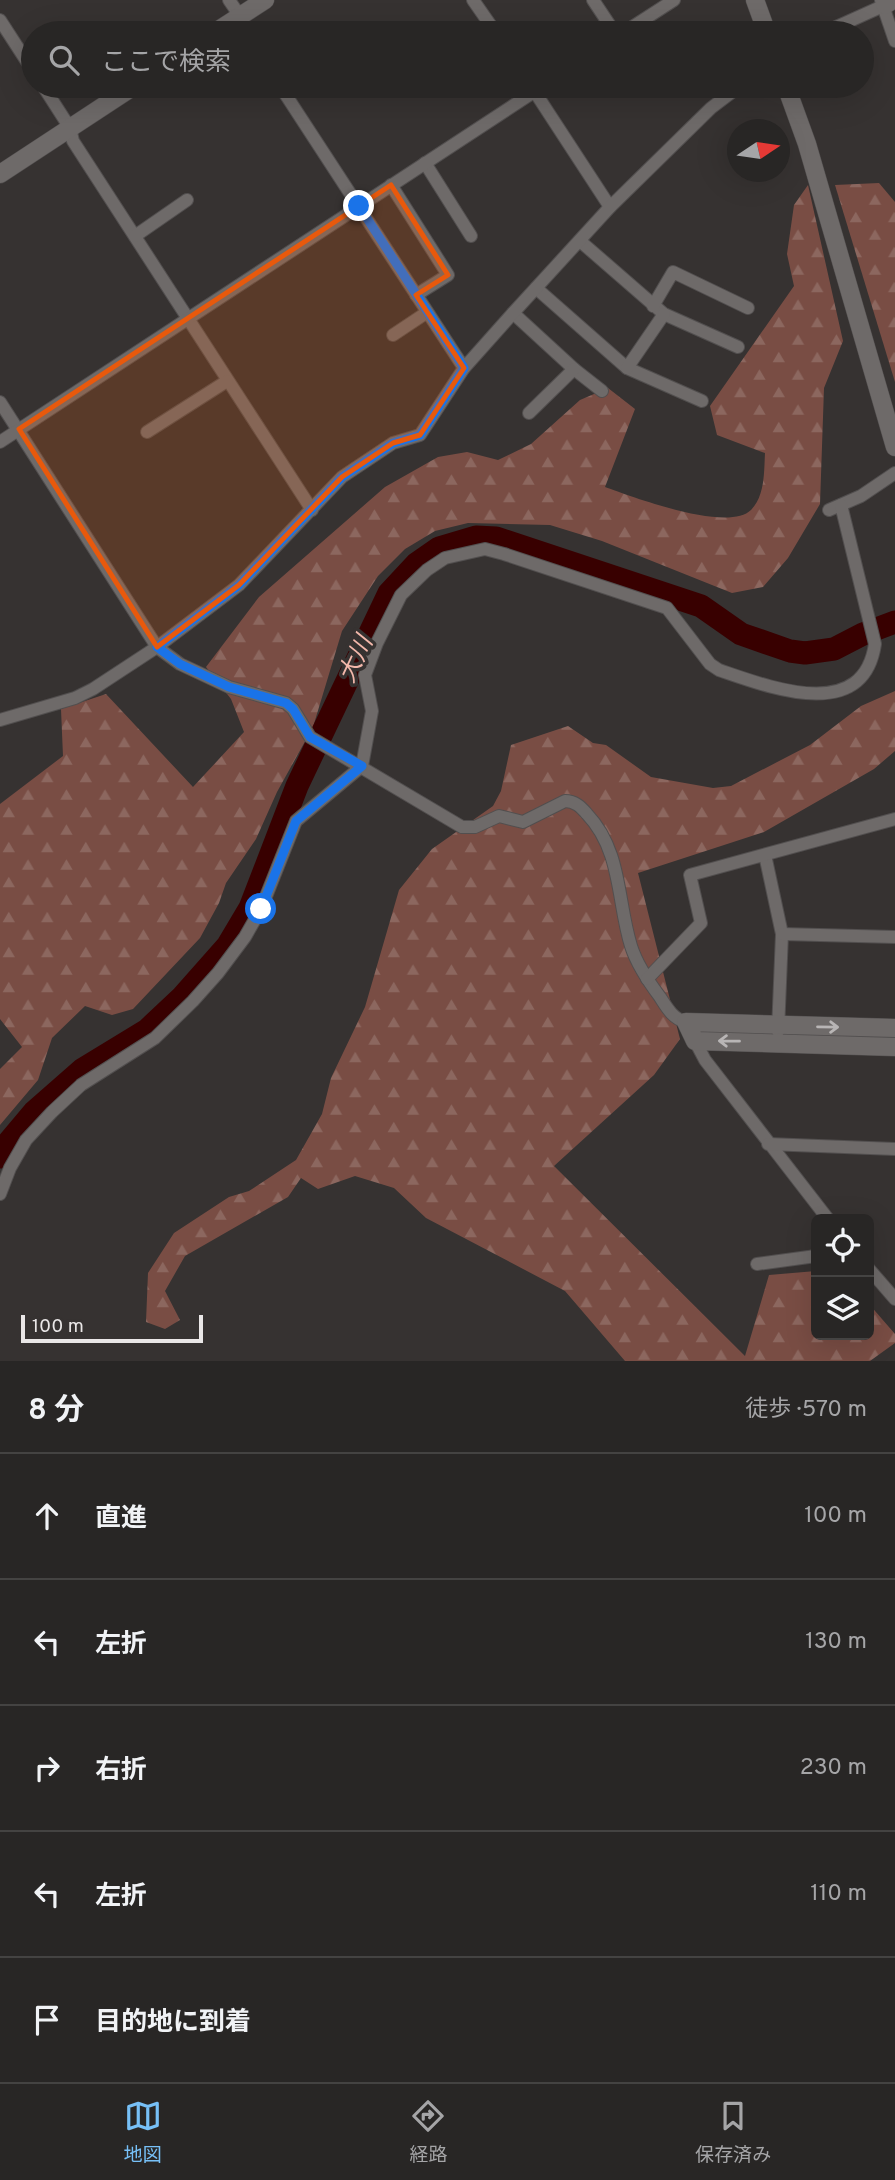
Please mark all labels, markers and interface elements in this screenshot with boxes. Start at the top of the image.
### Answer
search box [21,21,874,98]
icon: search [45,41,83,79]
text: ここで検索 [101,47,231,80]
north arrow [727,119,790,182]
route end [343,190,374,221]
water label: 大川 [333,629,382,688]
route start [245,893,276,924]
one-way arrow [816,1020,839,1034]
one-way arrow [718,1034,741,1048]
map controls [811,1214,874,1340]
button: locate [811,1214,874,1277]
button: layers [811,1277,874,1340]
scale bar [21,1312,203,1344]
text: 100 m [32,1315,84,1339]
text: 8 分 [28,1393,84,1430]
text: 徒歩 · 570 m [745,1396,867,1425]
icon: ahead [28,1497,66,1535]
text: 100 m [804,1502,867,1531]
text: 直進 [95,1503,147,1536]
icon: left [28,1623,66,1661]
text: 130 m [805,1628,867,1657]
text: 左折 [95,1629,147,1662]
icon: right [28,1749,66,1787]
text: 230 m [800,1754,867,1783]
text: 右折 [95,1755,147,1788]
icon: left [28,1875,66,1913]
text: 110 m [810,1880,867,1909]
text: 左折 [95,1881,147,1914]
icon: arrive [28,2001,66,2039]
text: 目的地に到着 [95,2007,251,2040]
tab: 地図 [124,2097,162,2168]
tab: 経路 [409,2097,447,2168]
tab: 保存済み [695,2097,771,2168]

